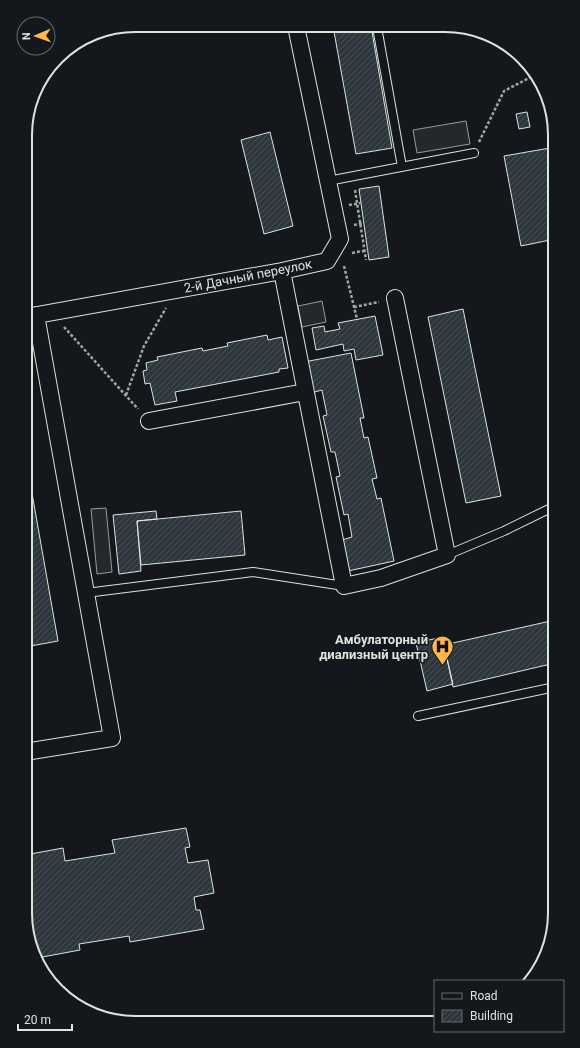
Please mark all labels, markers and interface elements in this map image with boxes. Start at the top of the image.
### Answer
north arrow [16,16,56,56]
text: N [20,32,33,40]
street label: 2-й Дачный переулок [183,256,313,296]
place label: Амбулаторный диализный центр [319,632,428,662]
hospital icon: Амбулаторный диализный центр [430,633,456,666]
legend [434,980,564,1032]
text: Road [470,989,498,1003]
scale bar [18,1006,72,1032]
text: Building [470,1009,513,1023]
text: 20 m [24,1013,51,1027]

